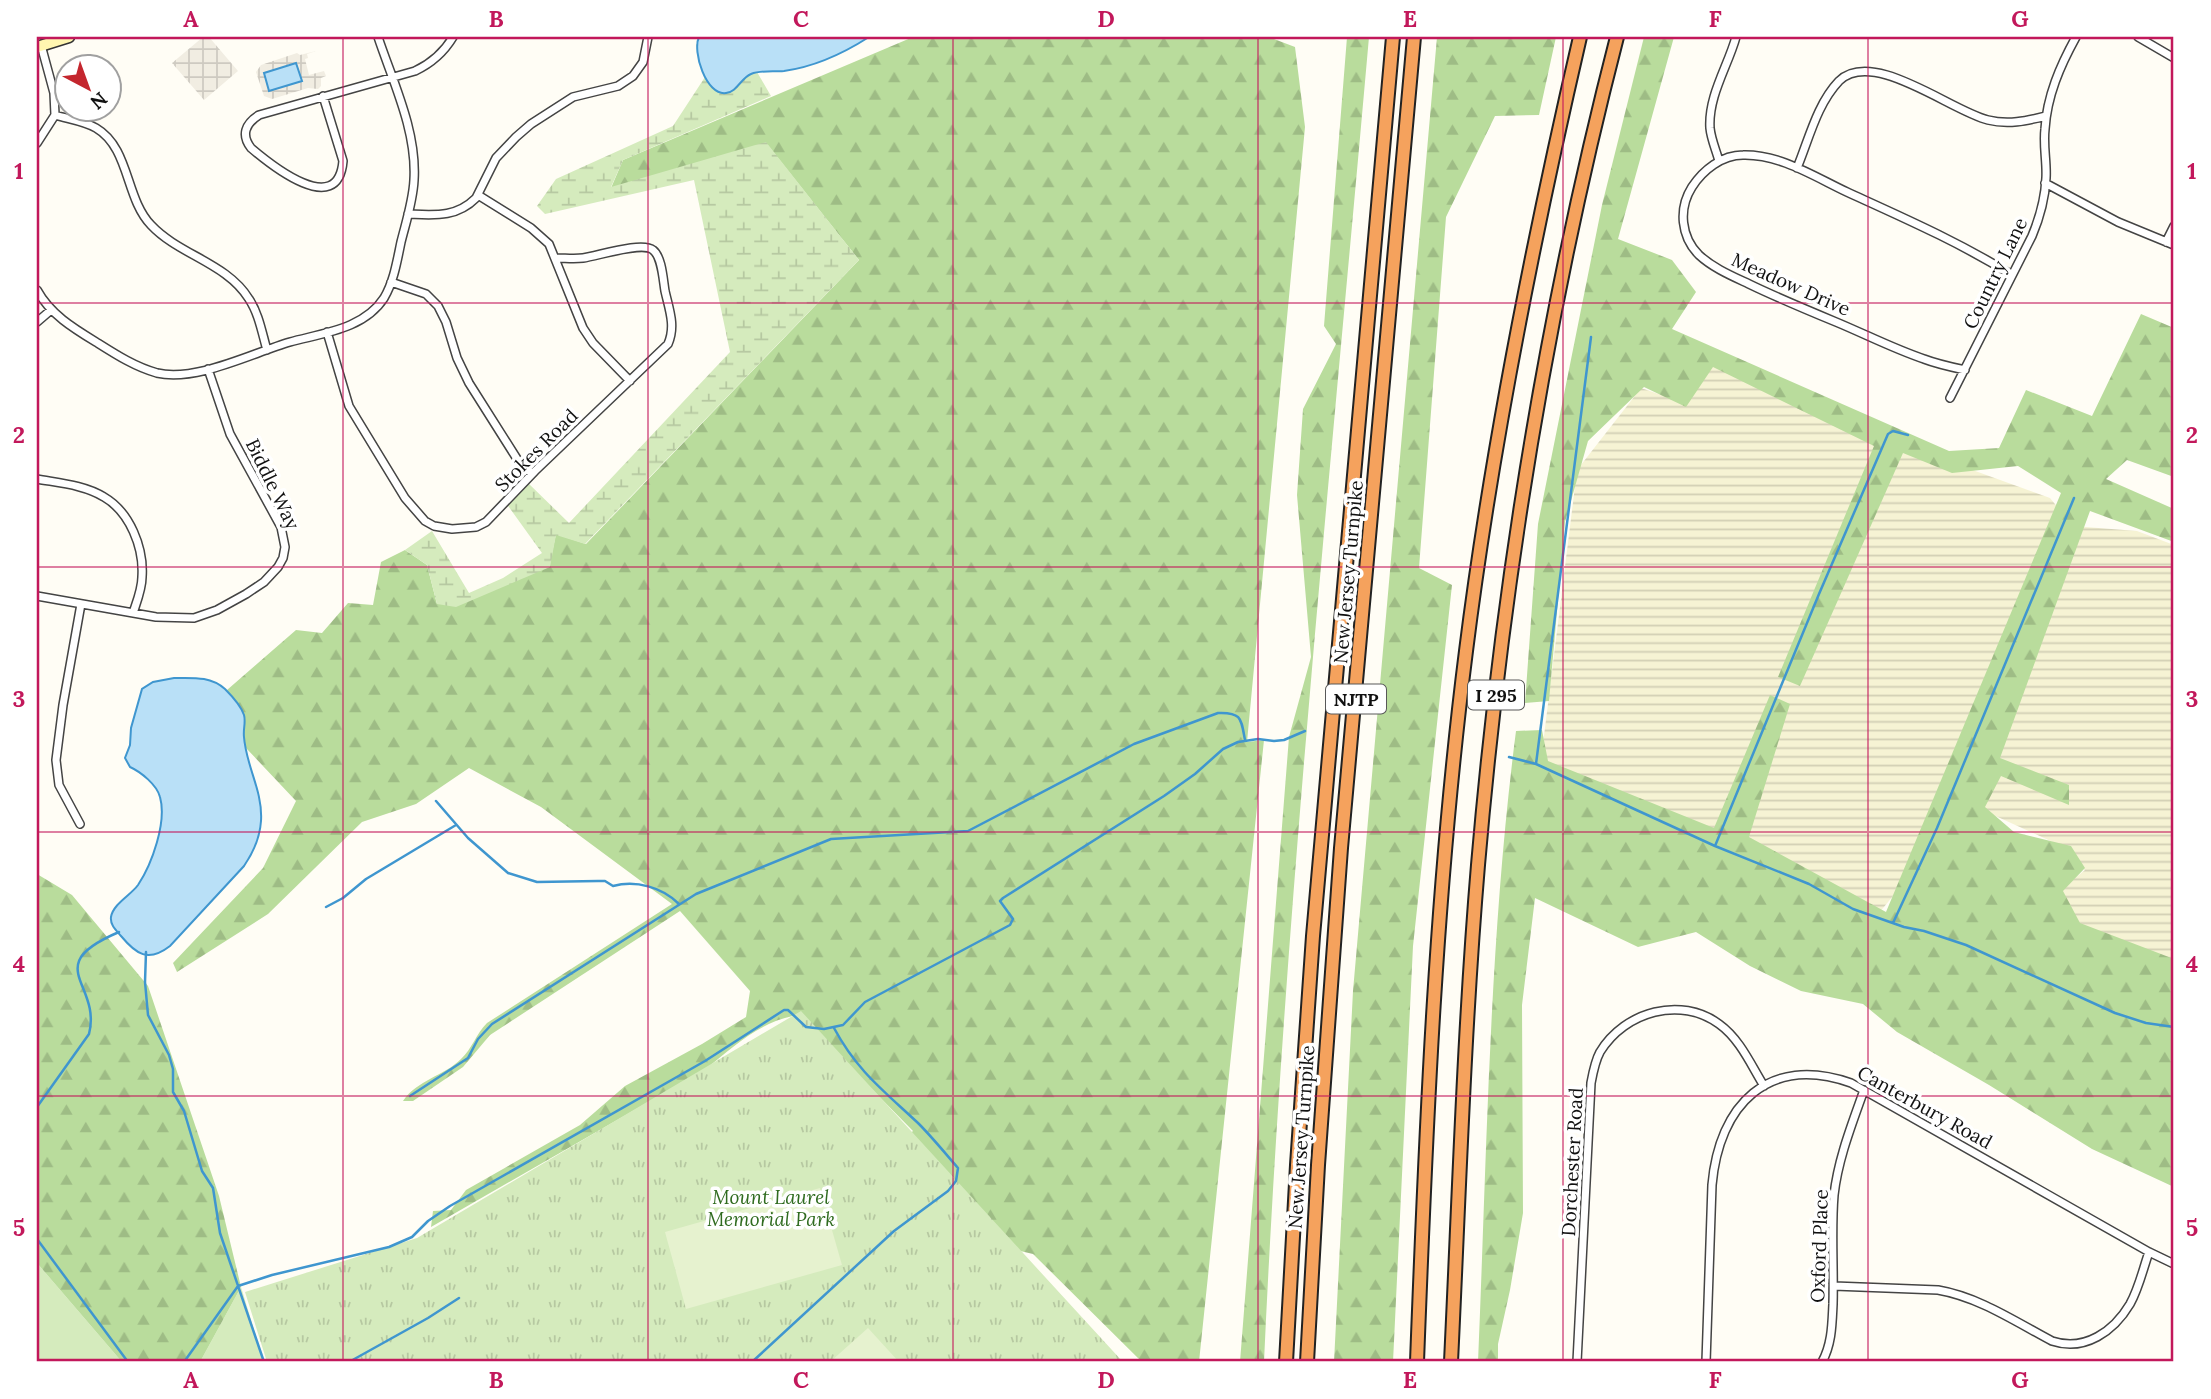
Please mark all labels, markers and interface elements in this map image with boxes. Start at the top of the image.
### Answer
text: A [183,4,199,33]
text: B [488,4,504,33]
text: C [793,4,809,33]
text: D [1097,4,1115,33]
text: E [1403,4,1417,33]
text: F [1708,4,1722,33]
text: G [2011,4,2029,33]
north arrow [52,52,122,122]
text: N [86,87,113,115]
text: 1 [14,156,24,185]
text: 1 [2187,156,2197,185]
street label: Country Lane [1958,213,2032,333]
street label: Meadow Drive [1728,247,1854,321]
street label: Stokes Road [490,404,582,496]
text: 2 [13,420,25,449]
text: 2 [2186,420,2198,449]
street label: Biddle Way [241,435,305,533]
street label: New Jersey Turnpike [1328,479,1368,665]
road number: I 295 [1468,680,1524,710]
text: 3 [13,684,25,713]
road number: NJTP [1326,684,1386,714]
text: 3 [2186,684,2198,713]
text: 4 [13,949,25,978]
text: 4 [2186,949,2198,978]
street label: New Jersey Turnpike [1283,1044,1319,1230]
street label: Canterbury Road [1853,1060,1997,1154]
street label: Dorchester Road [1556,1087,1588,1237]
park label: Mount Laurel Memorial Park [707,1185,835,1231]
street label: Oxford Place [1805,1189,1833,1303]
text: 5 [13,1213,25,1242]
text: 5 [2186,1213,2198,1242]
text: A [183,1365,199,1394]
text: B [488,1365,504,1394]
text: C [793,1365,809,1394]
text: D [1097,1365,1115,1394]
text: E [1403,1365,1417,1394]
text: F [1708,1365,1722,1394]
text: G [2011,1365,2029,1394]

